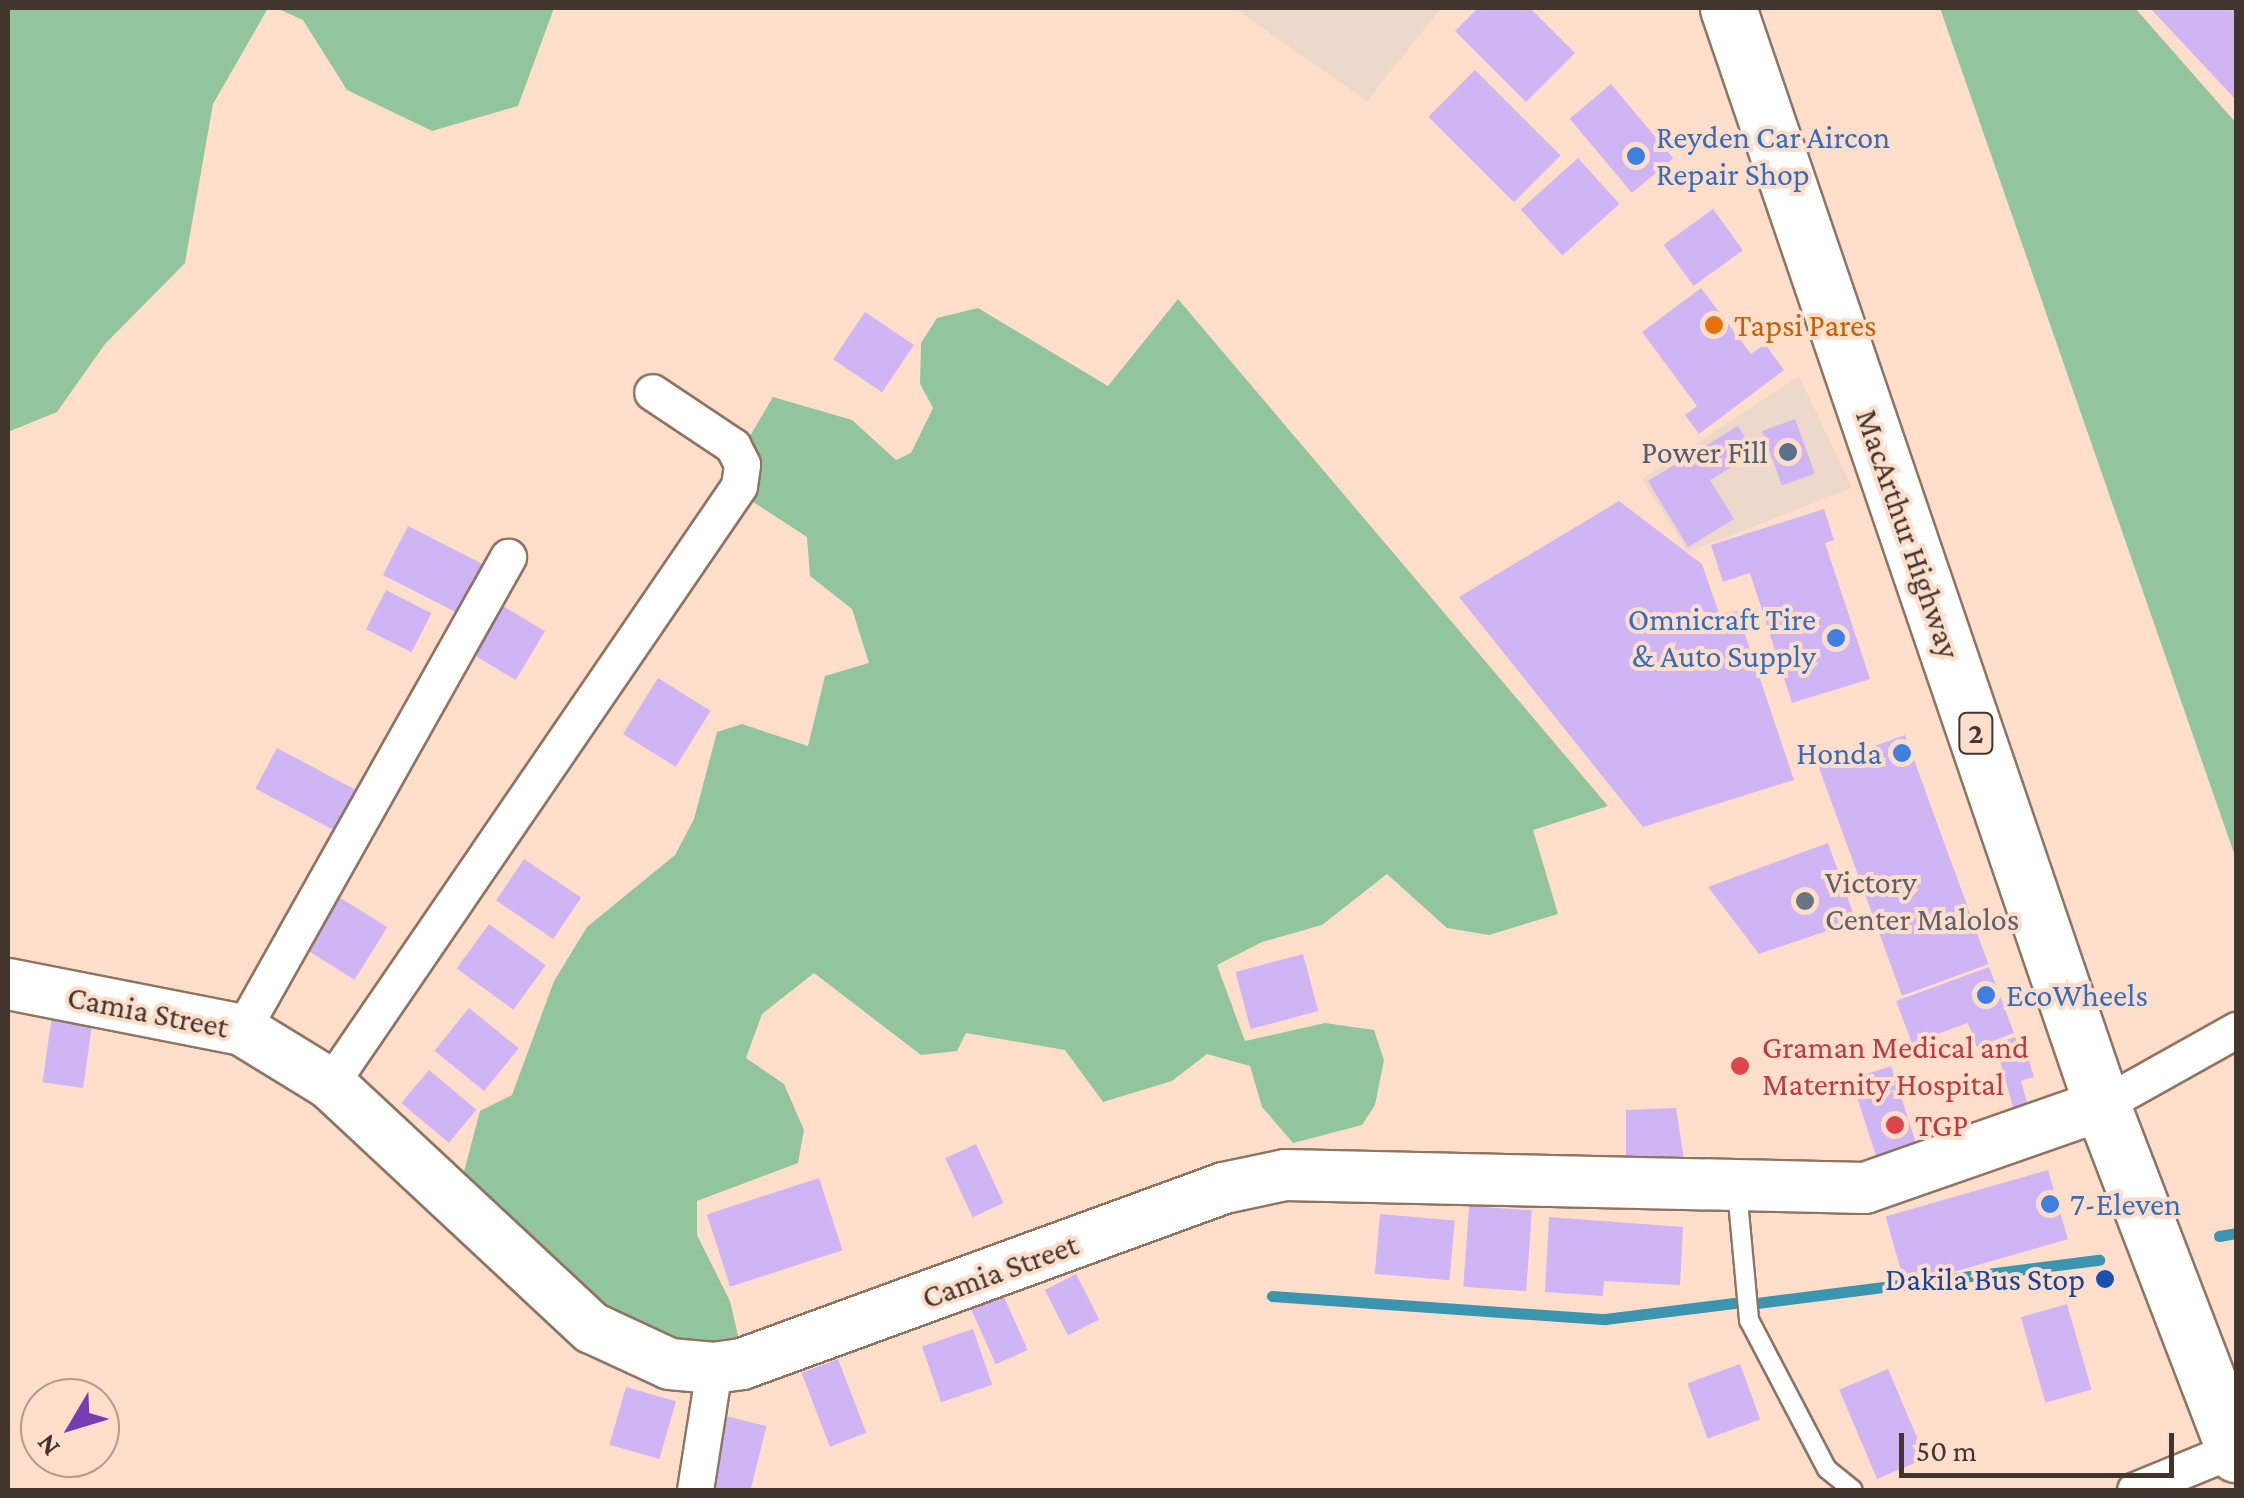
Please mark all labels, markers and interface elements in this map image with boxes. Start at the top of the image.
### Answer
place label: Reyden Car Aircon Repair Shop [1656,119,1890,194]
marker: Reyden Car Aircon Repair Shop [1625,145,1647,167]
place label: Tapsi Pares [1734,306,1877,344]
marker: Tapsi Pares [1703,314,1725,336]
street label: MacArthur Highway [1847,404,1969,664]
place label: Power Fill [1641,433,1768,471]
marker: Power Fill [1777,441,1799,463]
place label: Omnicraft Tire & Auto Supply [1628,601,1816,676]
marker: Omnicraft Tire & Auto Supply [1825,627,1847,649]
road number: 2 [1956,708,1996,758]
place label: Honda [1796,734,1882,772]
marker: Honda [1891,742,1913,764]
place label: Victory Center Malolos [1825,864,2019,939]
marker: Victory Center Malolos [1794,890,1816,912]
place label: EcoWheels [2006,976,2148,1014]
street label: Camia Street [64,978,232,1046]
marker: EcoWheels [1975,984,1997,1006]
place label: Graman Medical and Maternity Hospital [1762,1029,2029,1104]
marker: Graman Medical and Maternity Hospital [1727,1053,1753,1079]
place label: TGP [1915,1106,1968,1144]
marker: TGP [1884,1114,1906,1136]
place label: 7-Eleven [2070,1185,2181,1223]
marker: 7-Eleven [2039,1193,2061,1215]
street label: Camia Street [917,1225,1083,1317]
place label: Dakila Bus Stop [1885,1260,2085,1298]
marker: Dakila Bus Stop [2094,1268,2116,1290]
north arrow [20,1378,120,1478]
scale bar [1904,1413,2179,1475]
text: N [29,1428,66,1463]
text: 50 m [1916,1434,1977,1467]

